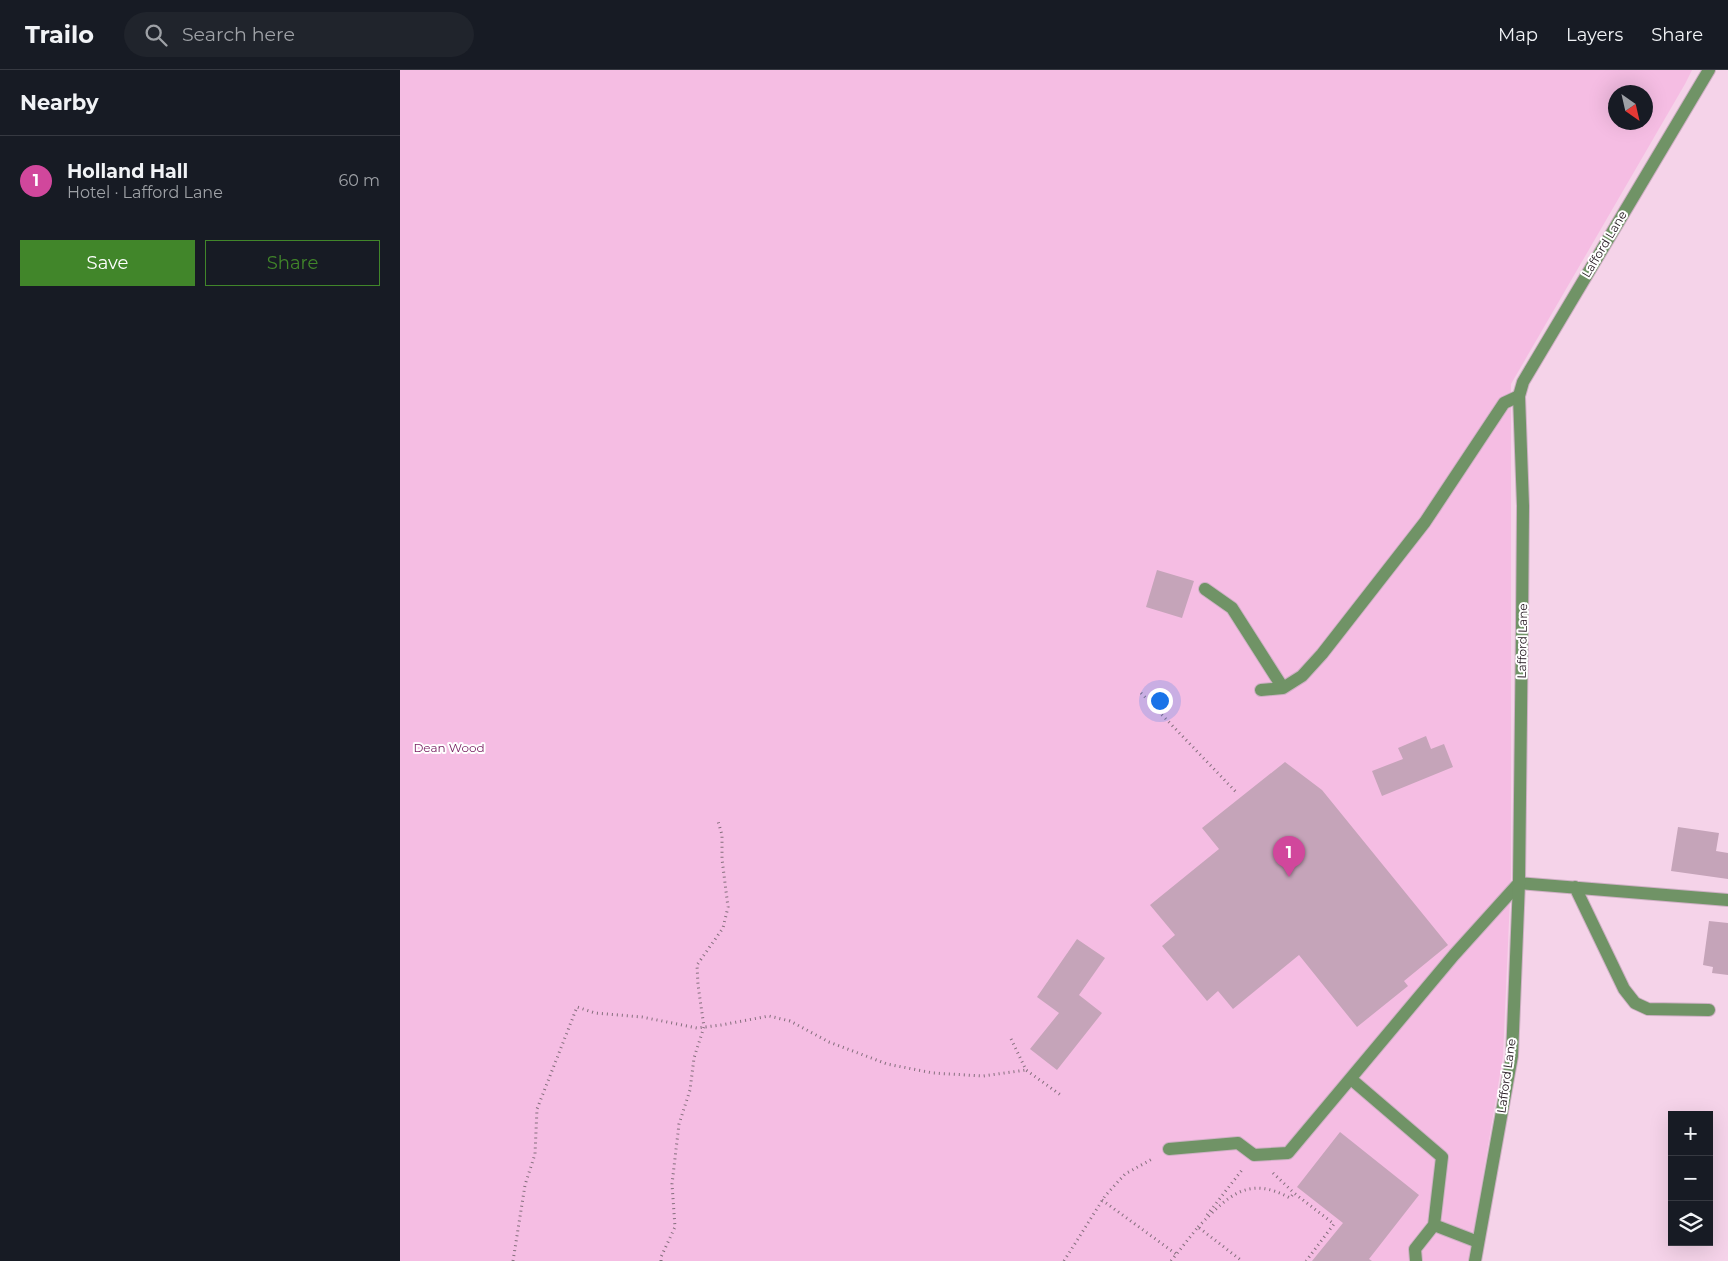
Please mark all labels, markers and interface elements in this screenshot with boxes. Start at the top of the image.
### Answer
search box [124,12,474,57]
text: Trailo [25,20,94,49]
icon: search [142,21,170,49]
text: Search here [182,23,295,46]
text: Map [1498,24,1538,46]
text: Layers [1566,24,1623,46]
text: Share [1651,24,1703,46]
north arrow [1608,85,1653,130]
text: Nearby [20,90,99,115]
text: Holland Hall [67,160,188,183]
text: 1 [33,171,39,190]
text: 60 m [338,171,380,190]
text: Hotel · Lafford Lane [67,183,223,202]
street label: Lafford Lane [1578,208,1630,280]
button: Save [20,240,195,286]
button: Share [205,240,380,286]
street label: Lafford Lane [1514,603,1530,679]
your location [1147,688,1173,714]
park label: Dean Wood [413,740,485,755]
pin: 1 [1273,836,1305,877]
street label: Lafford Lane [1493,1038,1519,1114]
map controls [1668,1111,1713,1246]
button: + [1668,1111,1713,1156]
button: − [1668,1156,1713,1201]
button: layers [1668,1201,1713,1246]

